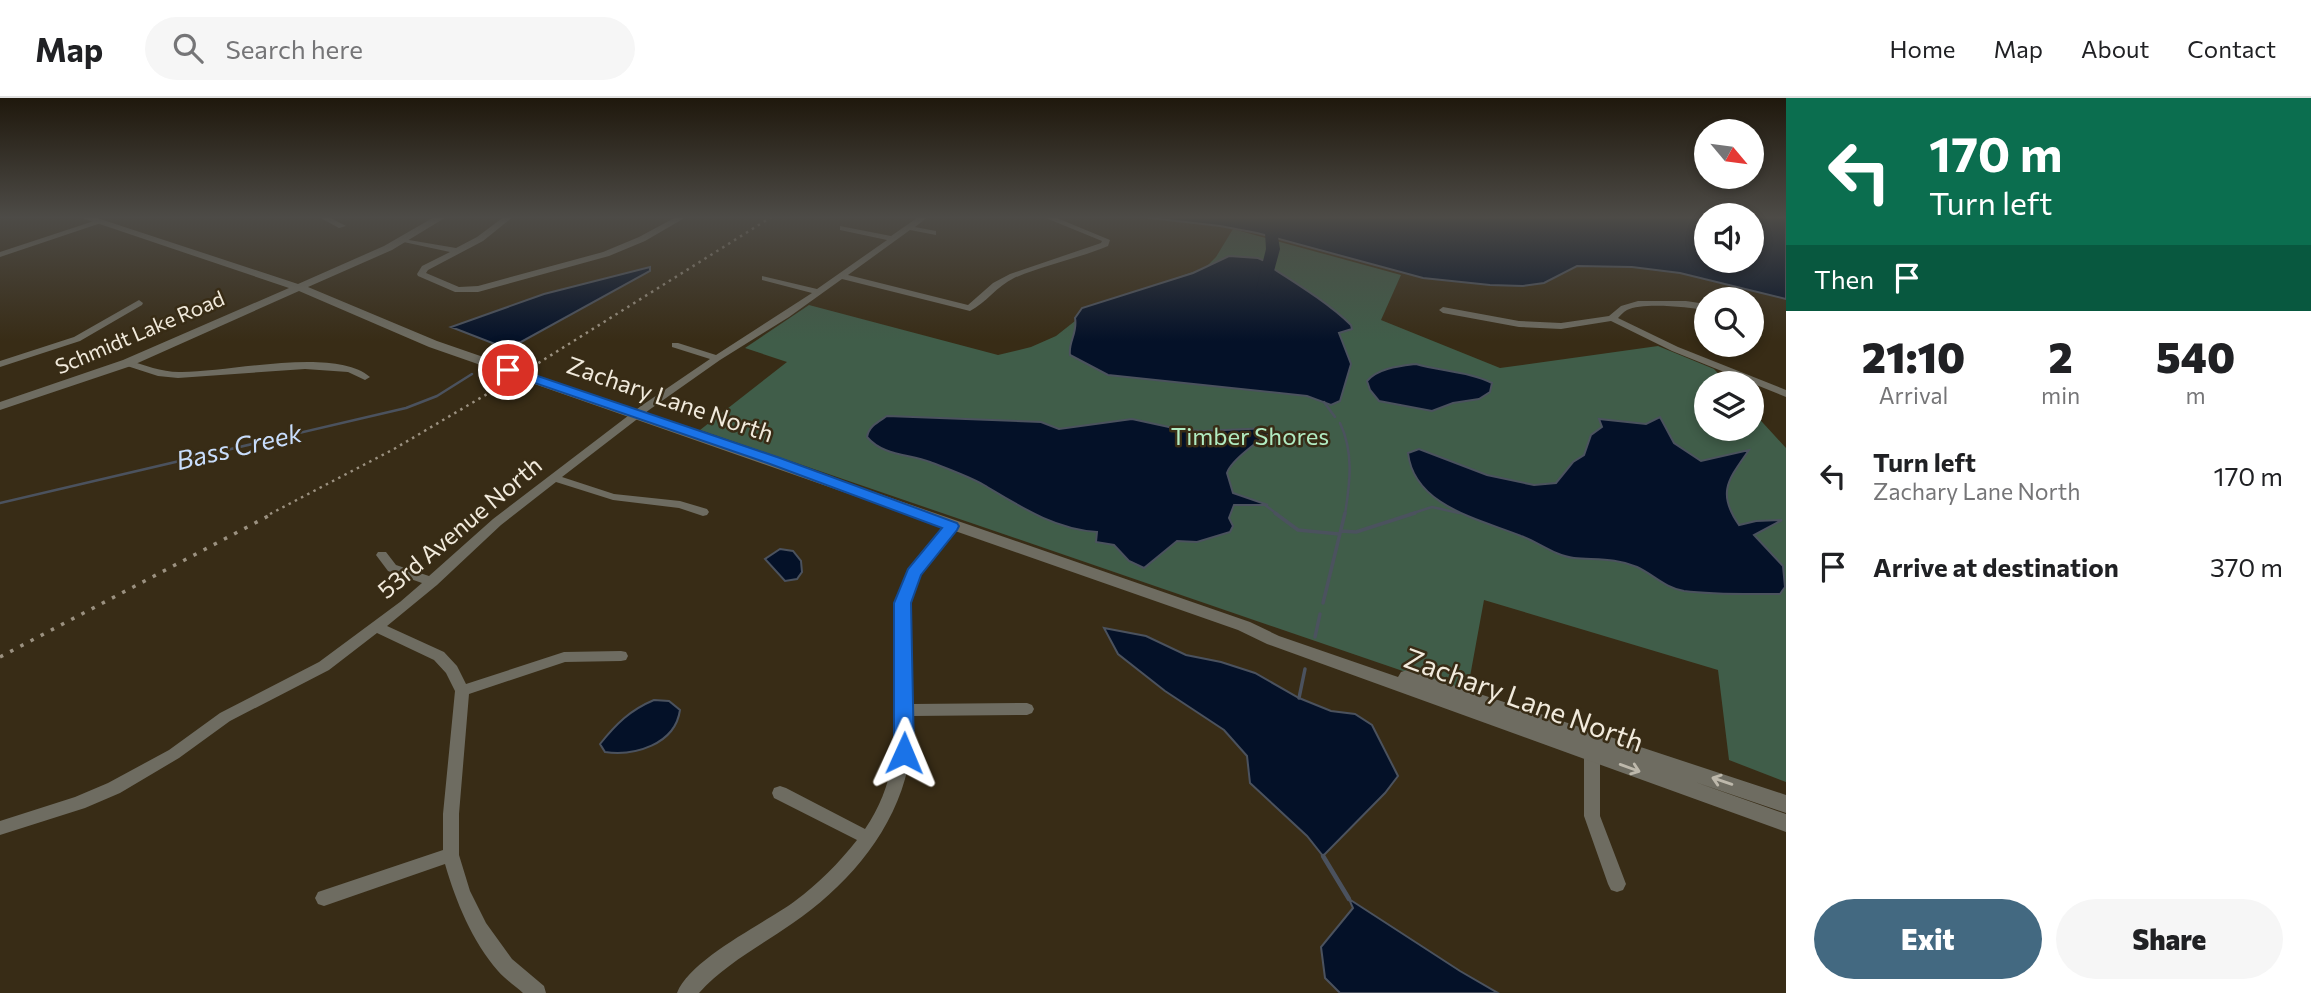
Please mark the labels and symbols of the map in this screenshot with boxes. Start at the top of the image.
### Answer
north arrow [1694,119,1764,189]
street label: Schmidt Lake Road [51,285,228,379]
pin [478,340,538,400]
street label: Zachary Lane North [563,350,778,448]
water label: Bass Creek [173,416,306,475]
park label: Timber Shores [1171,421,1329,450]
street label: 53rd Avenue North [371,450,547,604]
street label: Zachary Lane North [1400,640,1649,758]
position arrow [867,716,941,790]
one-way arrow [1619,763,1641,775]
one-way arrow [1711,774,1733,787]

